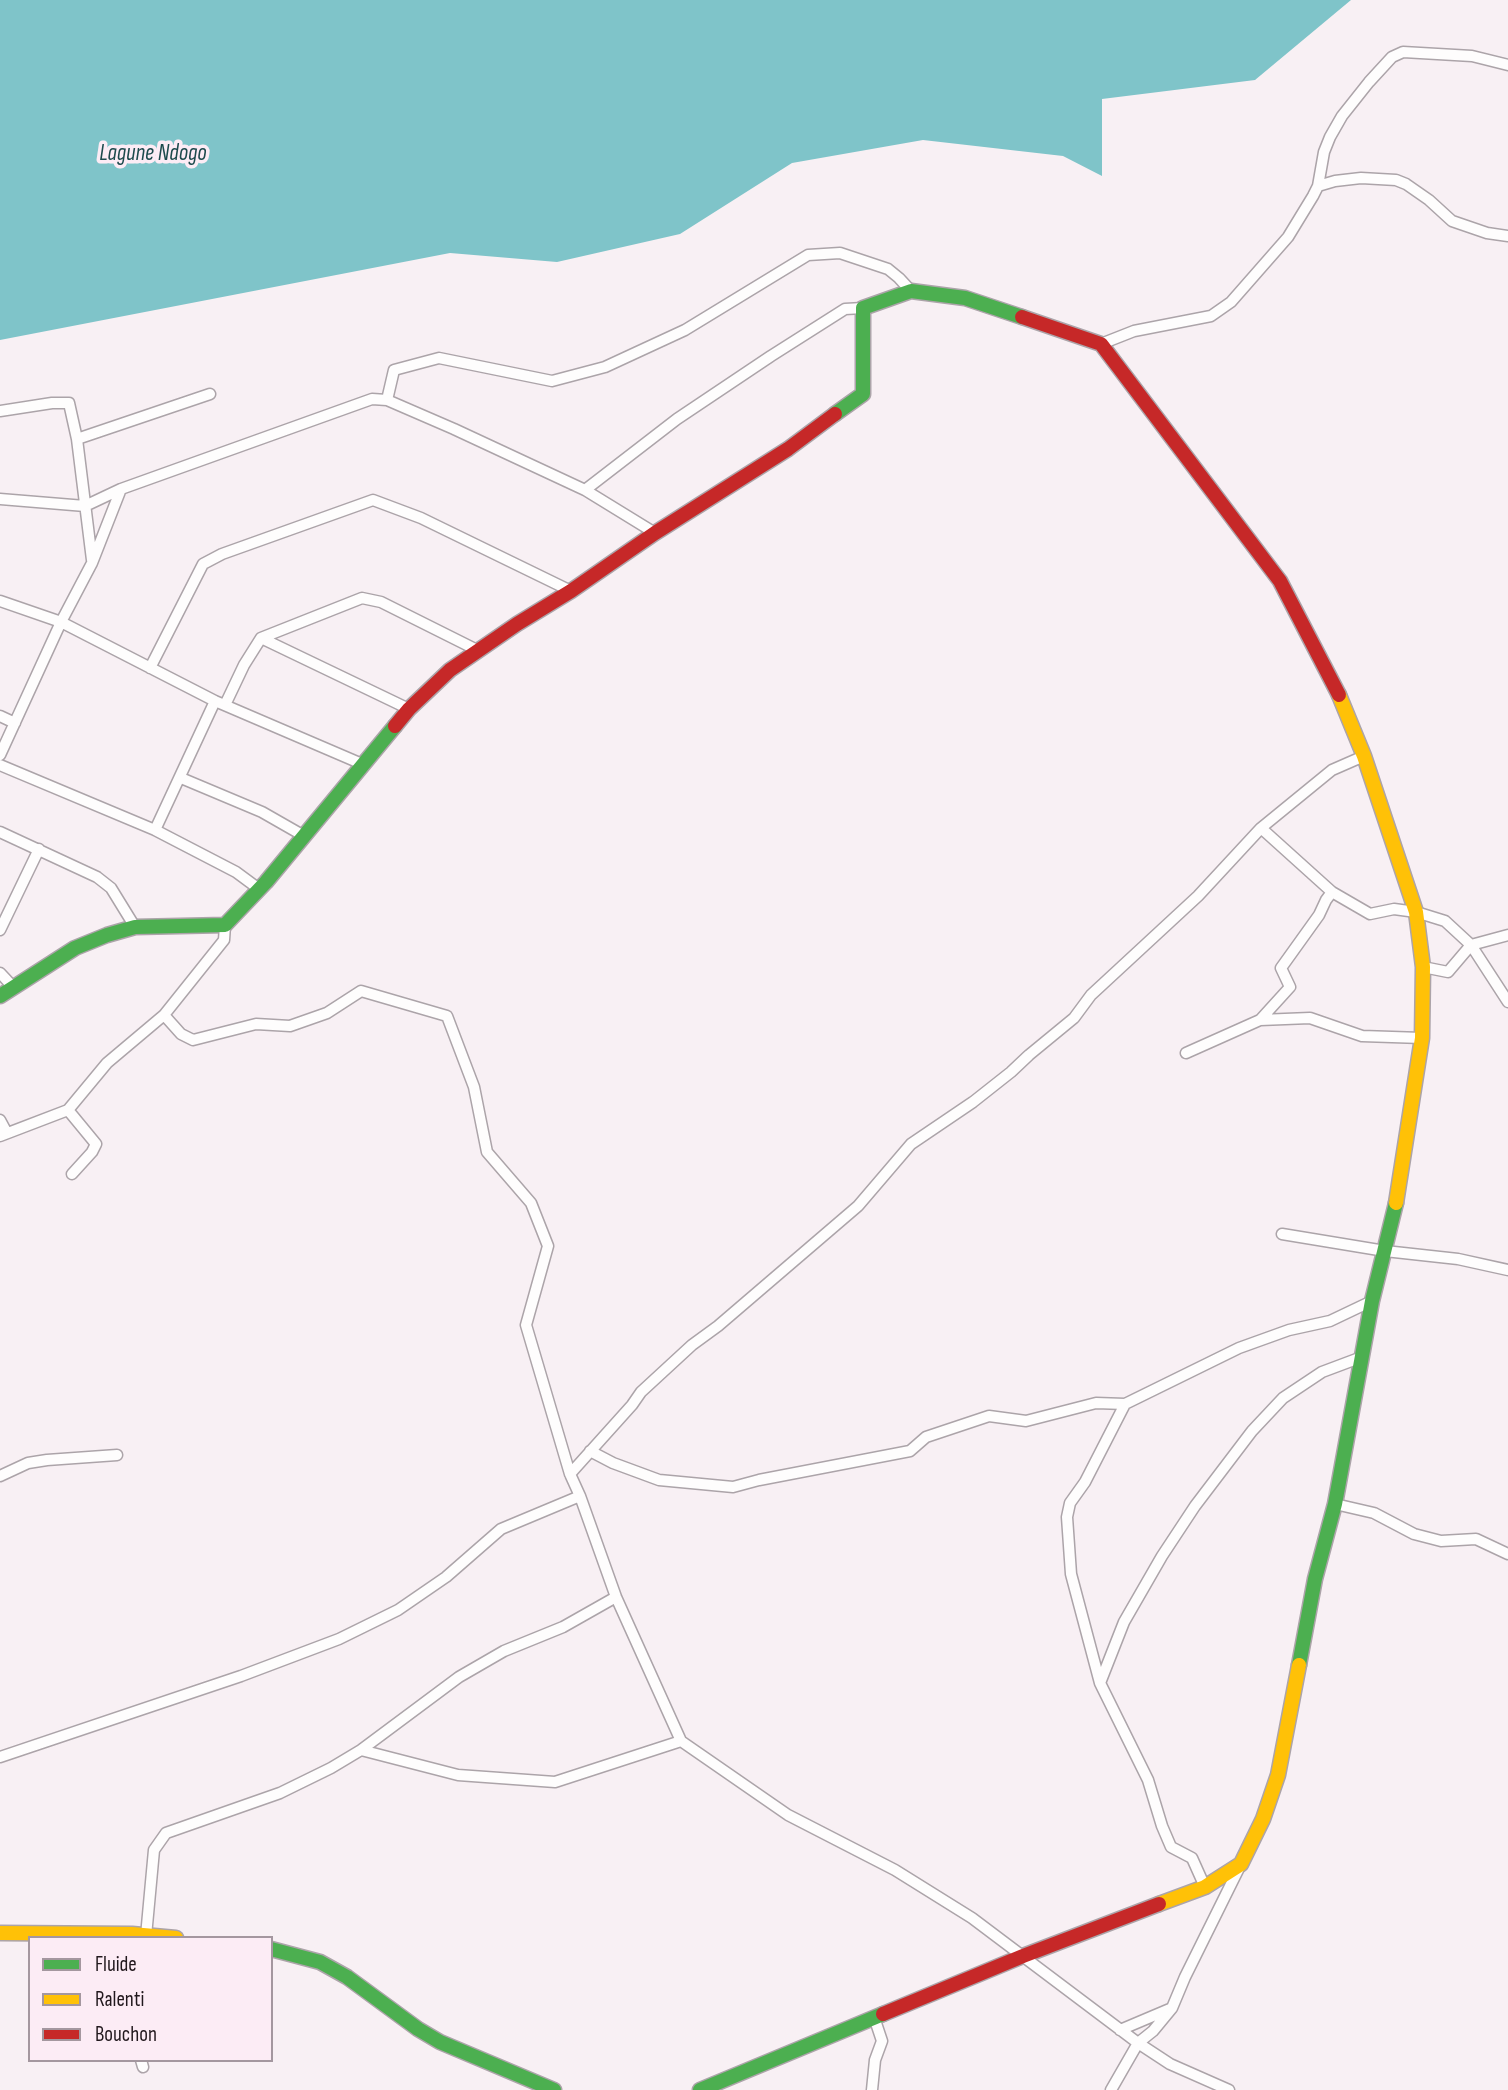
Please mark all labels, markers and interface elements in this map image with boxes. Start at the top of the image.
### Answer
water label: Lagune Ndogo [99,140,207,168]
legend [28,1936,273,2062]
text: Fluide [95,1952,137,1977]
text: Ralenti [95,1987,144,2012]
text: Bouchon [95,2022,157,2047]

